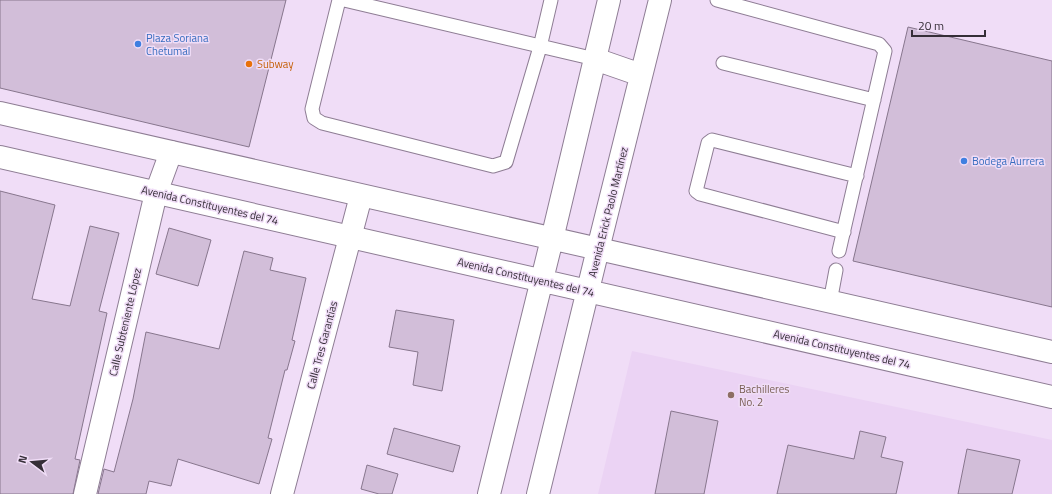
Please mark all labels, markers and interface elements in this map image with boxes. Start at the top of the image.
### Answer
scale bar [912,12,985,38]
text: 20 m [918,16,944,35]
place label: Plaza Soriana Chetumal [146,30,209,59]
marker: Plaza Soriana Chetumal [133,39,143,49]
place label: Subway [257,56,294,72]
marker: Subway [244,59,254,69]
street label: Avenida Erick Paolo Martínez [584,145,632,279]
place label: Bodega Aurrera [972,153,1045,169]
marker: Bodega Aurrera [959,156,969,166]
street label: Avenida Constituyentes del 74 [140,181,280,229]
street label: Avenida Constituyentes del 74 [456,253,596,301]
street label: Calle Subteniente López [105,266,145,378]
street label: Calle Tres Garantías [303,299,341,391]
street label: Avenida Constituyentes del 74 [772,325,912,373]
place label: Bachilleres No. 2 [739,381,789,410]
marker: Bachilleres No. 2 [726,390,736,400]
north arrow [12,442,52,482]
text: N [14,453,31,465]

